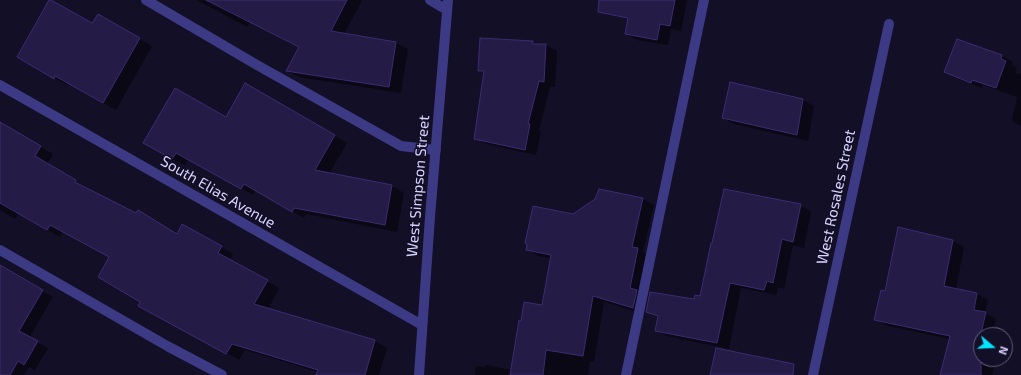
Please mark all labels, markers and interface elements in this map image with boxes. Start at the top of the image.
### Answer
street label: West Simpson Street [403,114,433,258]
street label: West Rosales Street [813,128,859,266]
street label: South Elias Avenue [158,152,278,232]
north arrow [973,327,1013,367]
text: N [996,345,1011,357]

